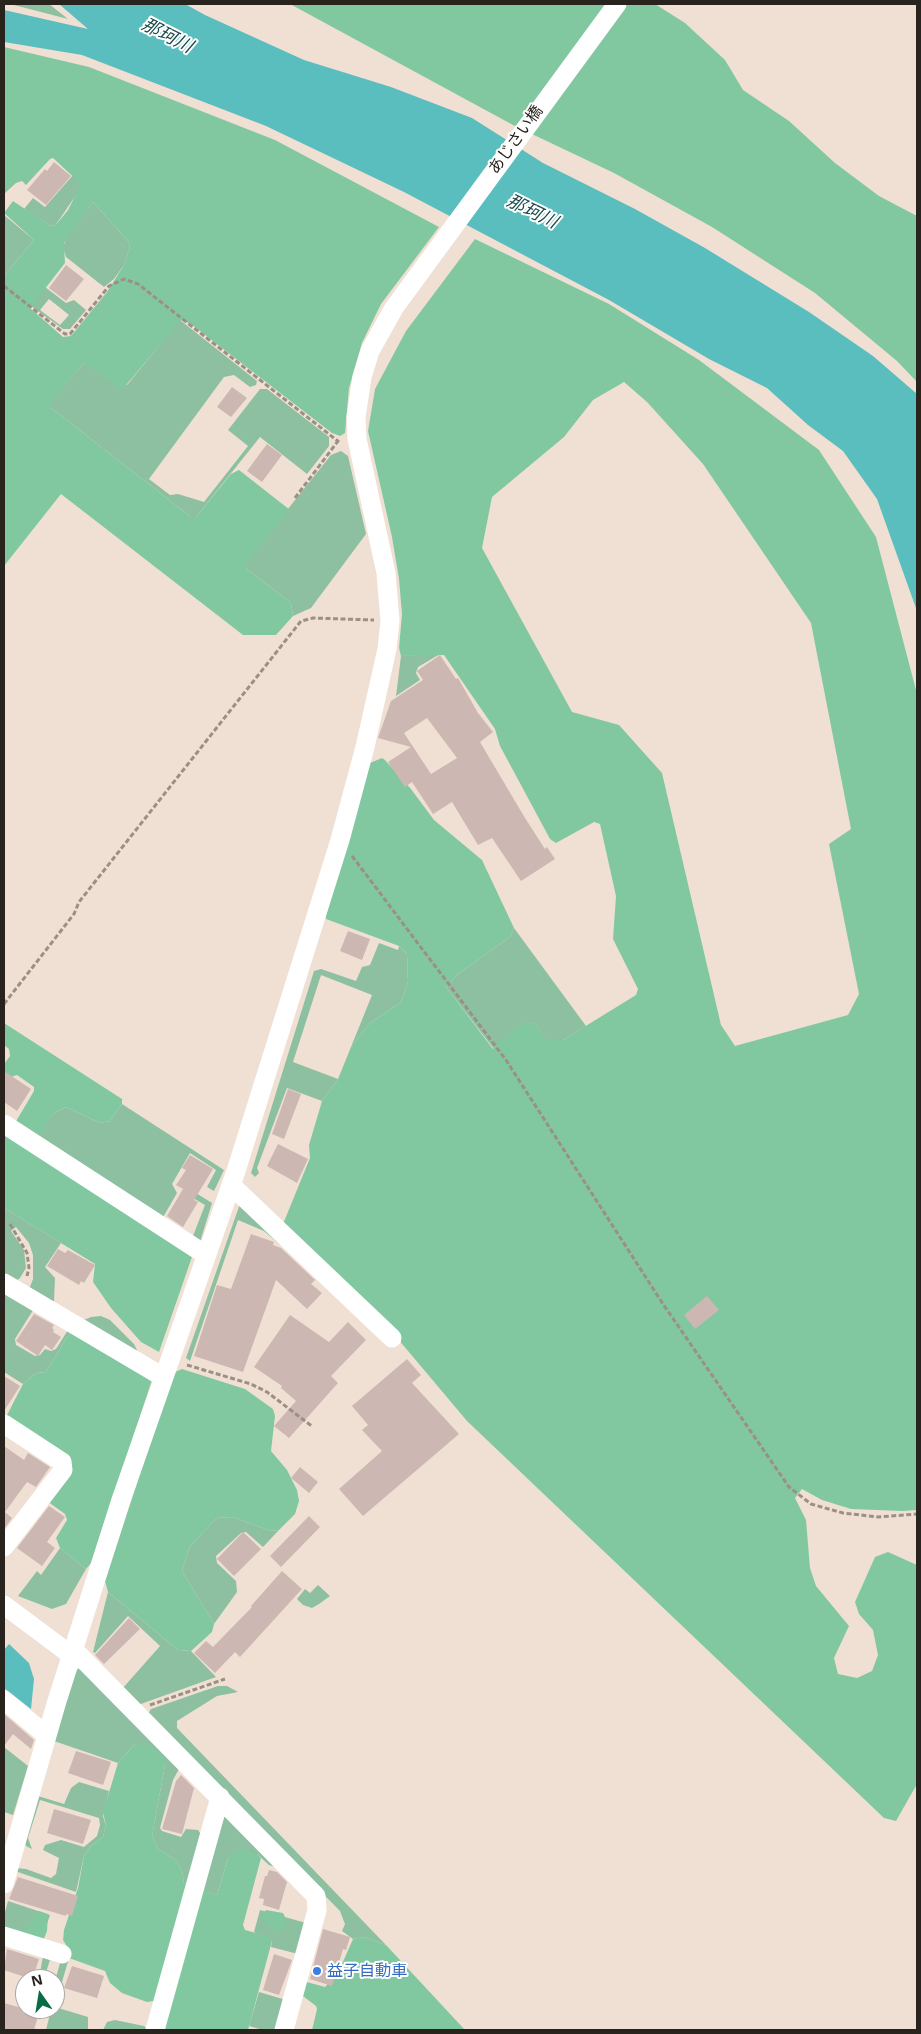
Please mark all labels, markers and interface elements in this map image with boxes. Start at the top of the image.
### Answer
water label: 那珂川 [138,14,196,58]
street label: あじさい橋 [485,102,547,178]
water label: 那珂川 [503,190,561,234]
place label: 益子自動車 [327,1961,407,1981]
marker: 益子自動車 [311,1965,323,1977]
north arrow [15,1969,65,2019]
text: N [29,1969,44,1990]

